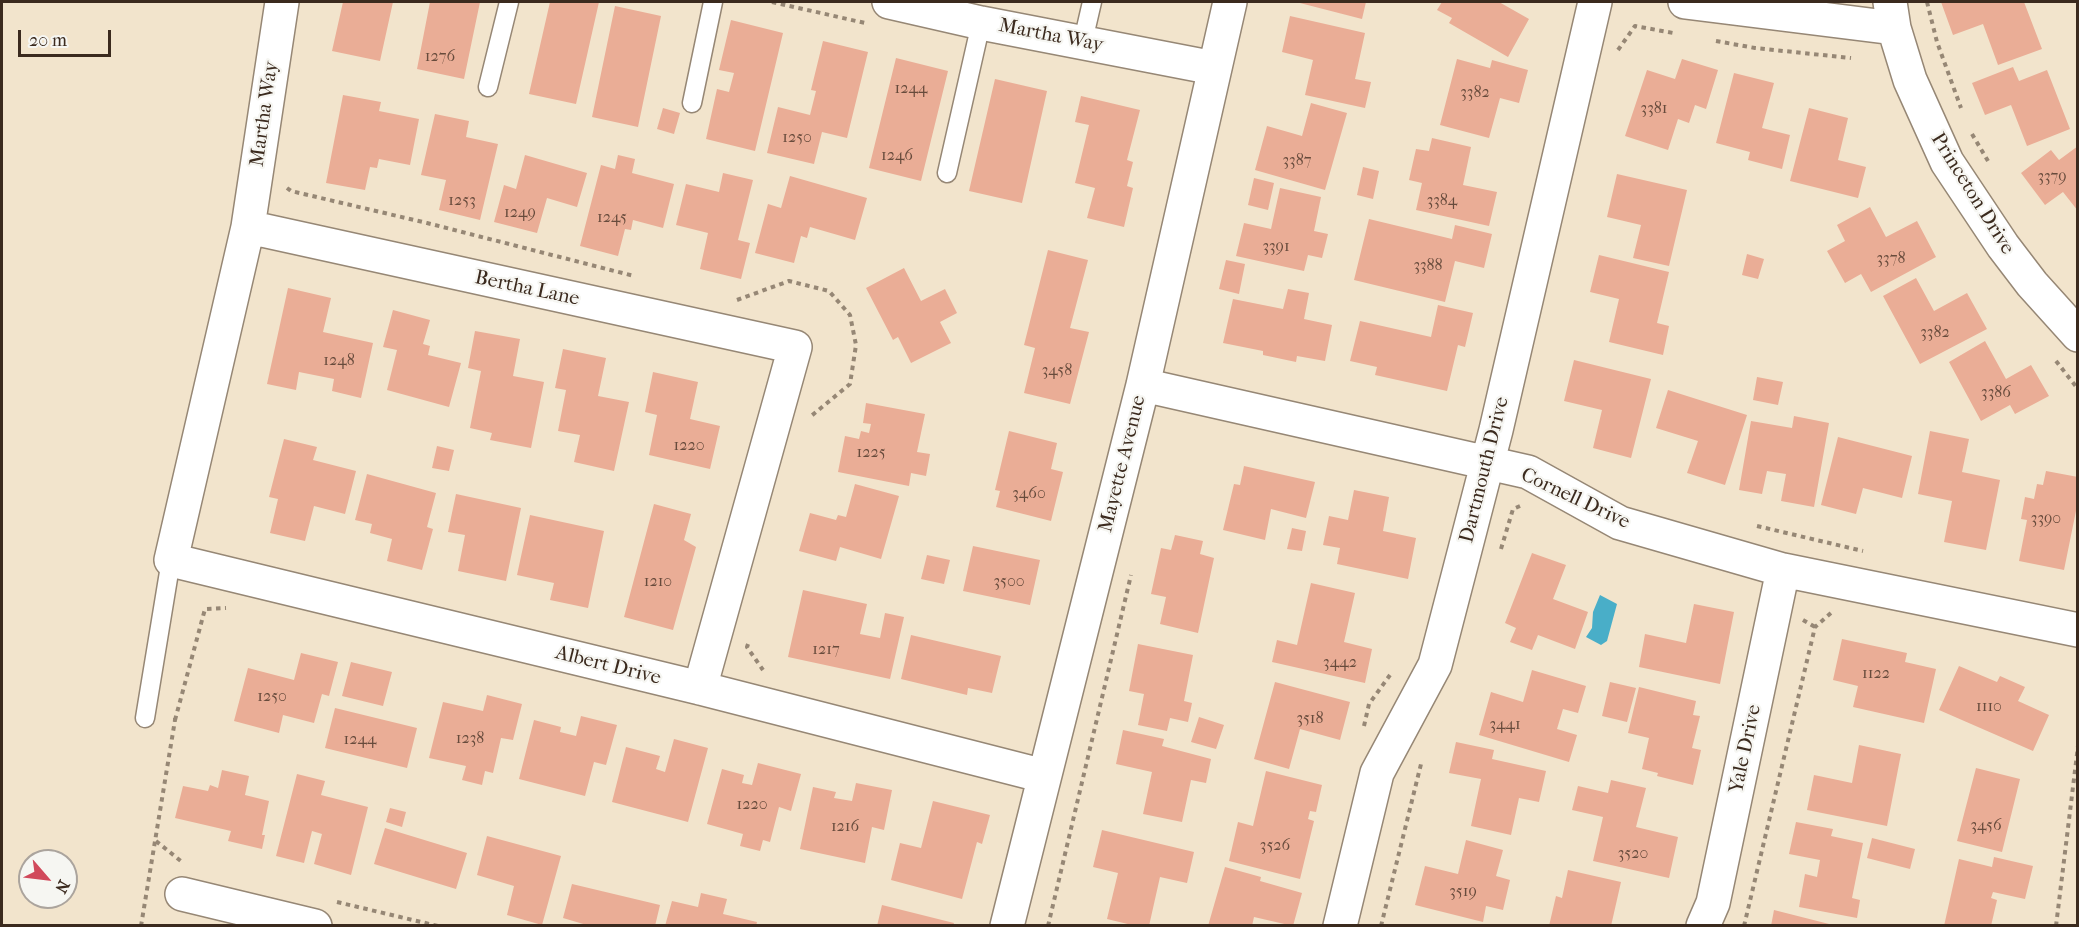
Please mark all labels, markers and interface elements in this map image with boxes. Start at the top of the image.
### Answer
street label: Martha Way [997,14,1105,58]
scale bar [21,18,114,56]
text: 20 m [29,30,67,51]
house number: 1276 [425,47,455,67]
street label: Martha Way [246,60,284,168]
house number: 1244 [895,79,927,99]
house number: 3382 [1460,83,1490,103]
house number: 3381 [1641,99,1667,119]
house number: 1250 [782,128,812,148]
street label: Princeton Drive [1925,129,2019,259]
house number: 1246 [881,146,913,166]
house number: 3387 [1283,151,1311,171]
house number: 3379 [2037,167,2067,187]
house number: 1253 [448,191,476,211]
house number: 3384 [1427,191,1457,211]
house number: 1249 [504,203,536,223]
house number: 1245 [597,208,627,228]
house number: 3391 [1262,237,1290,257]
house number: 3378 [1877,249,1905,269]
house number: 3388 [1413,256,1443,276]
street label: Bertha Lane [473,266,581,312]
house number: 3382 [1920,323,1950,343]
house number: 1248 [323,351,355,371]
house number: 3458 [1042,361,1072,381]
house number: 3386 [1981,383,2011,403]
street label: Mayette Avenue [1094,393,1152,535]
street label: Dartmouth Drive [1455,395,1515,545]
house number: 1220 [674,436,704,456]
house number: 1225 [856,443,886,463]
street label: Cornell Drive [1517,463,1633,535]
house number: 3460 [1012,484,1046,504]
house number: 3390 [2031,509,2061,529]
house number: 1210 [644,572,672,592]
house number: 3500 [993,572,1025,592]
house number: 1217 [812,640,840,660]
street label: Albert Drive [553,641,663,691]
house number: 3442 [1323,653,1357,673]
house number: 1122 [1862,664,1890,684]
house number: 1250 [257,687,287,707]
house number: 1110 [1976,697,2002,717]
street label: Yale Drive [1725,703,1767,795]
house number: 3518 [1296,709,1324,729]
house number: 3441 [1489,715,1521,735]
house number: 1238 [456,729,484,749]
house number: 1244 [344,730,376,750]
house number: 1220 [737,795,767,815]
house number: 3456 [1970,816,2002,836]
house number: 1216 [831,817,859,837]
house number: 3526 [1260,836,1290,856]
house number: 3520 [1618,844,1648,864]
north arrow [18,849,78,909]
text: N [51,877,74,897]
house number: 3519 [1449,882,1477,902]

